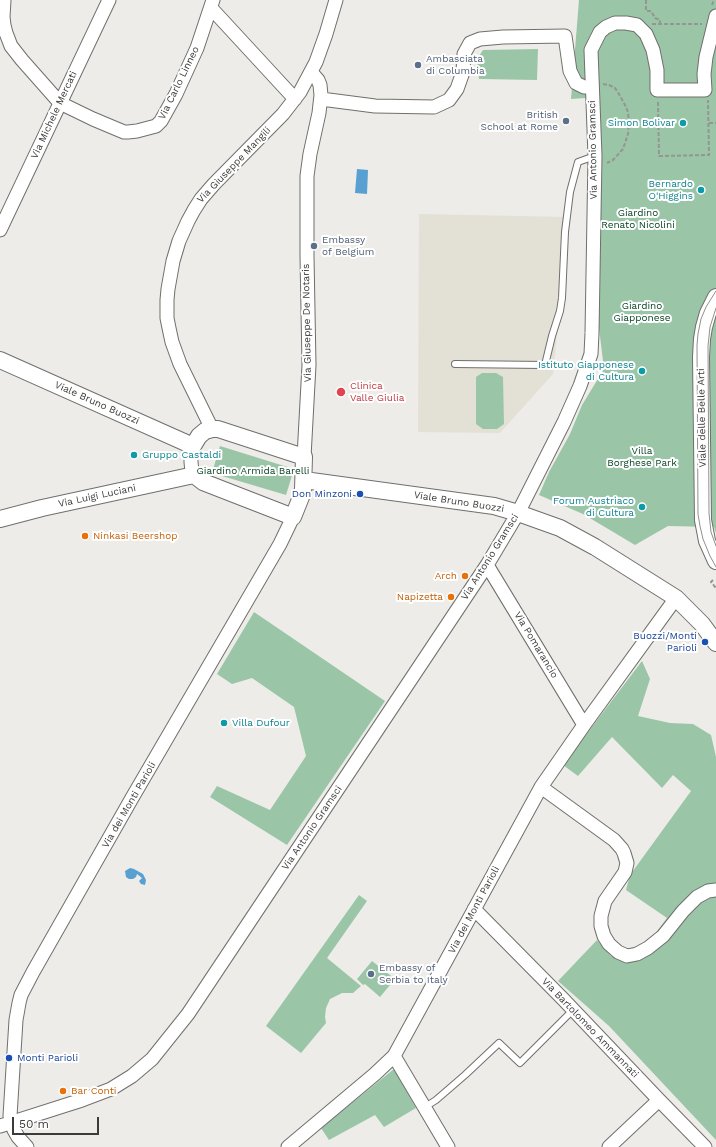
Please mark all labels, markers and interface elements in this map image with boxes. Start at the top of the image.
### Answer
street label: Via Carlo Linneo [156,44,202,122]
place label: Ambasciata di Columbia [426,53,485,76]
marker: Ambasciata di Columbia [413,60,423,70]
street label: Via Michele Mercati [28,69,80,161]
street label: Via Antonio Gramsci [586,100,600,200]
place label: British School at Rome [480,109,558,132]
marker: British School at Rome [561,116,571,126]
place label: Simon Bolivar [608,117,675,129]
marker: Simon Bolivar [678,118,688,128]
street label: Via Giuseppe Mangili [195,124,273,206]
place label: Bernardo O'Higgins [648,178,693,202]
marker: Bernardo O'Higgins [696,185,706,195]
park label: Giardino Renato Nicolini [601,207,675,230]
place label: Embassy of Belgium [322,234,374,258]
marker: Embassy of Belgium [309,241,319,251]
street label: Via Giuseppe De Notaris [300,264,314,382]
park label: Giardino Giapponese [613,300,671,324]
place label: Istituto Giapponese di Cultura [538,359,634,382]
marker: Istituto Giapponese di Cultura [637,366,647,376]
street label: Viale delle Belle Arti [695,368,709,468]
street label: Viale Bruno Buozzi [53,379,141,427]
place label: Clinica Valle Giulia [350,380,404,404]
marker: Clinica Valle Giulia [335,386,347,398]
park label: Villa Borghese Park [607,445,677,468]
place label: Gruppo Castaldi [142,449,221,461]
marker: Gruppo Castaldi [129,450,139,460]
park label: Giardino Armida Barelli [197,465,309,477]
street label: Via Luigi Luciani [57,482,137,510]
place label: Don Minzoni [292,488,352,500]
marker: Don Minzoni [355,489,365,499]
street label: Viale Bruno Buozzi [413,489,505,515]
place label: Forum Austriaco di Cultura [553,495,634,518]
marker: Forum Austriaco di Cultura [637,502,647,512]
street label: Via Antonio Gramsci [459,512,521,602]
place label: Ninkasi Beershop [93,530,177,542]
marker: Ninkasi Beershop [80,531,90,541]
place label: Arch [435,570,457,582]
marker: Arch [460,571,470,581]
place label: Napizetta [397,591,443,603]
marker: Napizetta [446,592,456,602]
street label: Via Pomarancio [511,610,561,680]
place label: Buozzi/Monti Parioli [633,630,697,654]
marker: Buozzi/Monti Parioli [700,637,710,647]
place label: Villa Dufour [232,717,290,729]
marker: Villa Dufour [219,718,229,728]
street label: Via dei Monti Parioli [99,760,159,850]
street label: Via Antonio Gramsci [279,783,345,873]
street label: Via dei Monti Parioli [446,864,502,956]
place label: Embassy of Serbia to Italy [379,962,448,986]
marker: Embassy of Serbia to Italy [366,969,376,979]
street label: Via Bartolomeo Ammannati [539,976,641,1080]
place label: Monti Parioli [17,1052,78,1064]
marker: Monti Parioli [4,1053,14,1063]
place label: Bar Conti [71,1085,117,1097]
marker: Bar Conti [58,1086,68,1096]
scale bar [14,1109,101,1135]
text: 50 m [19,1117,49,1131]

